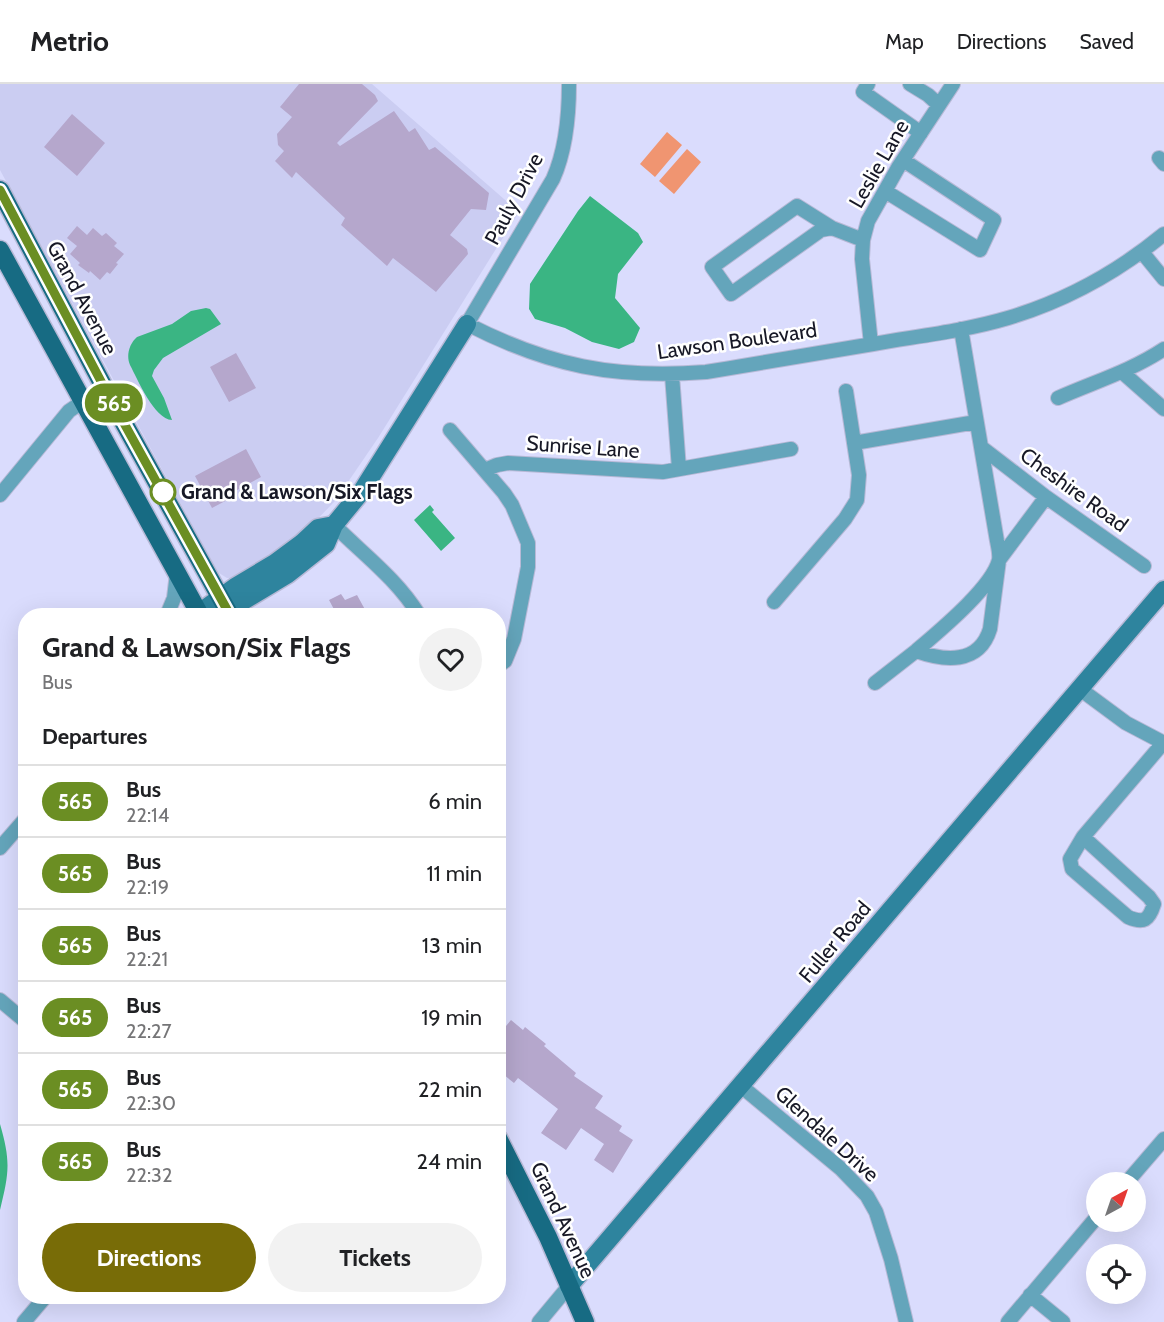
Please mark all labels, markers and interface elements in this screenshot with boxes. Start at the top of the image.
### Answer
text: Metrio [30,24,109,58]
text: Map [885,29,924,54]
text: Directions [957,29,1046,54]
text: Saved [1079,29,1134,54]
street label: Leslie Lane [843,115,914,212]
street label: Pauly Drive [479,149,548,249]
street label: Grand Avenue [42,237,123,359]
street label: Lawson Boulevard [655,317,818,364]
line badge: 565 [80,384,148,422]
text: 565 [97,391,131,416]
street label: Sunrise Lane [526,430,641,463]
street label: Cheshire Road [1016,442,1133,537]
marker: Grand & Lawson/Six Flags [150,479,176,505]
place label: Grand & Lawson/Six Flags [181,479,413,504]
button: heart [419,628,482,691]
text: Grand & Lawson/Six Flags [42,630,351,664]
text: Bus [42,670,73,694]
text: Departures [42,723,147,750]
text: Bus [126,776,161,803]
text: 6 min [428,788,482,815]
text: 565 [58,789,92,814]
text: 22:14 [126,803,169,827]
text: Bus [126,848,161,875]
text: 11 min [426,860,482,887]
text: 565 [58,861,92,886]
text: 22:19 [126,875,169,899]
street label: Fuller Road [793,896,876,987]
text: Bus [126,920,161,947]
text: 13 min [422,932,482,959]
text: 565 [58,933,92,958]
text: 22:21 [126,947,168,971]
text: Bus [126,992,161,1019]
text: 19 min [421,1004,482,1031]
text: 565 [58,1005,92,1030]
text: 22:27 [126,1019,172,1043]
text: Bus [126,1064,161,1091]
text: 22 min [418,1076,482,1103]
text: 565 [58,1077,92,1102]
street label: Glendale Drive [770,1081,884,1187]
text: 22:30 [126,1091,176,1115]
text: Bus [126,1136,161,1163]
text: 24 min [417,1148,482,1175]
text: 565 [58,1149,92,1174]
street label: Grand Avenue [526,1158,601,1282]
text: 22:32 [126,1163,172,1187]
north arrow [1086,1172,1146,1232]
map controls [1086,1172,1146,1304]
button: Directions [42,1223,256,1292]
button: Tickets [268,1223,482,1292]
button: locate [1086,1244,1146,1304]

